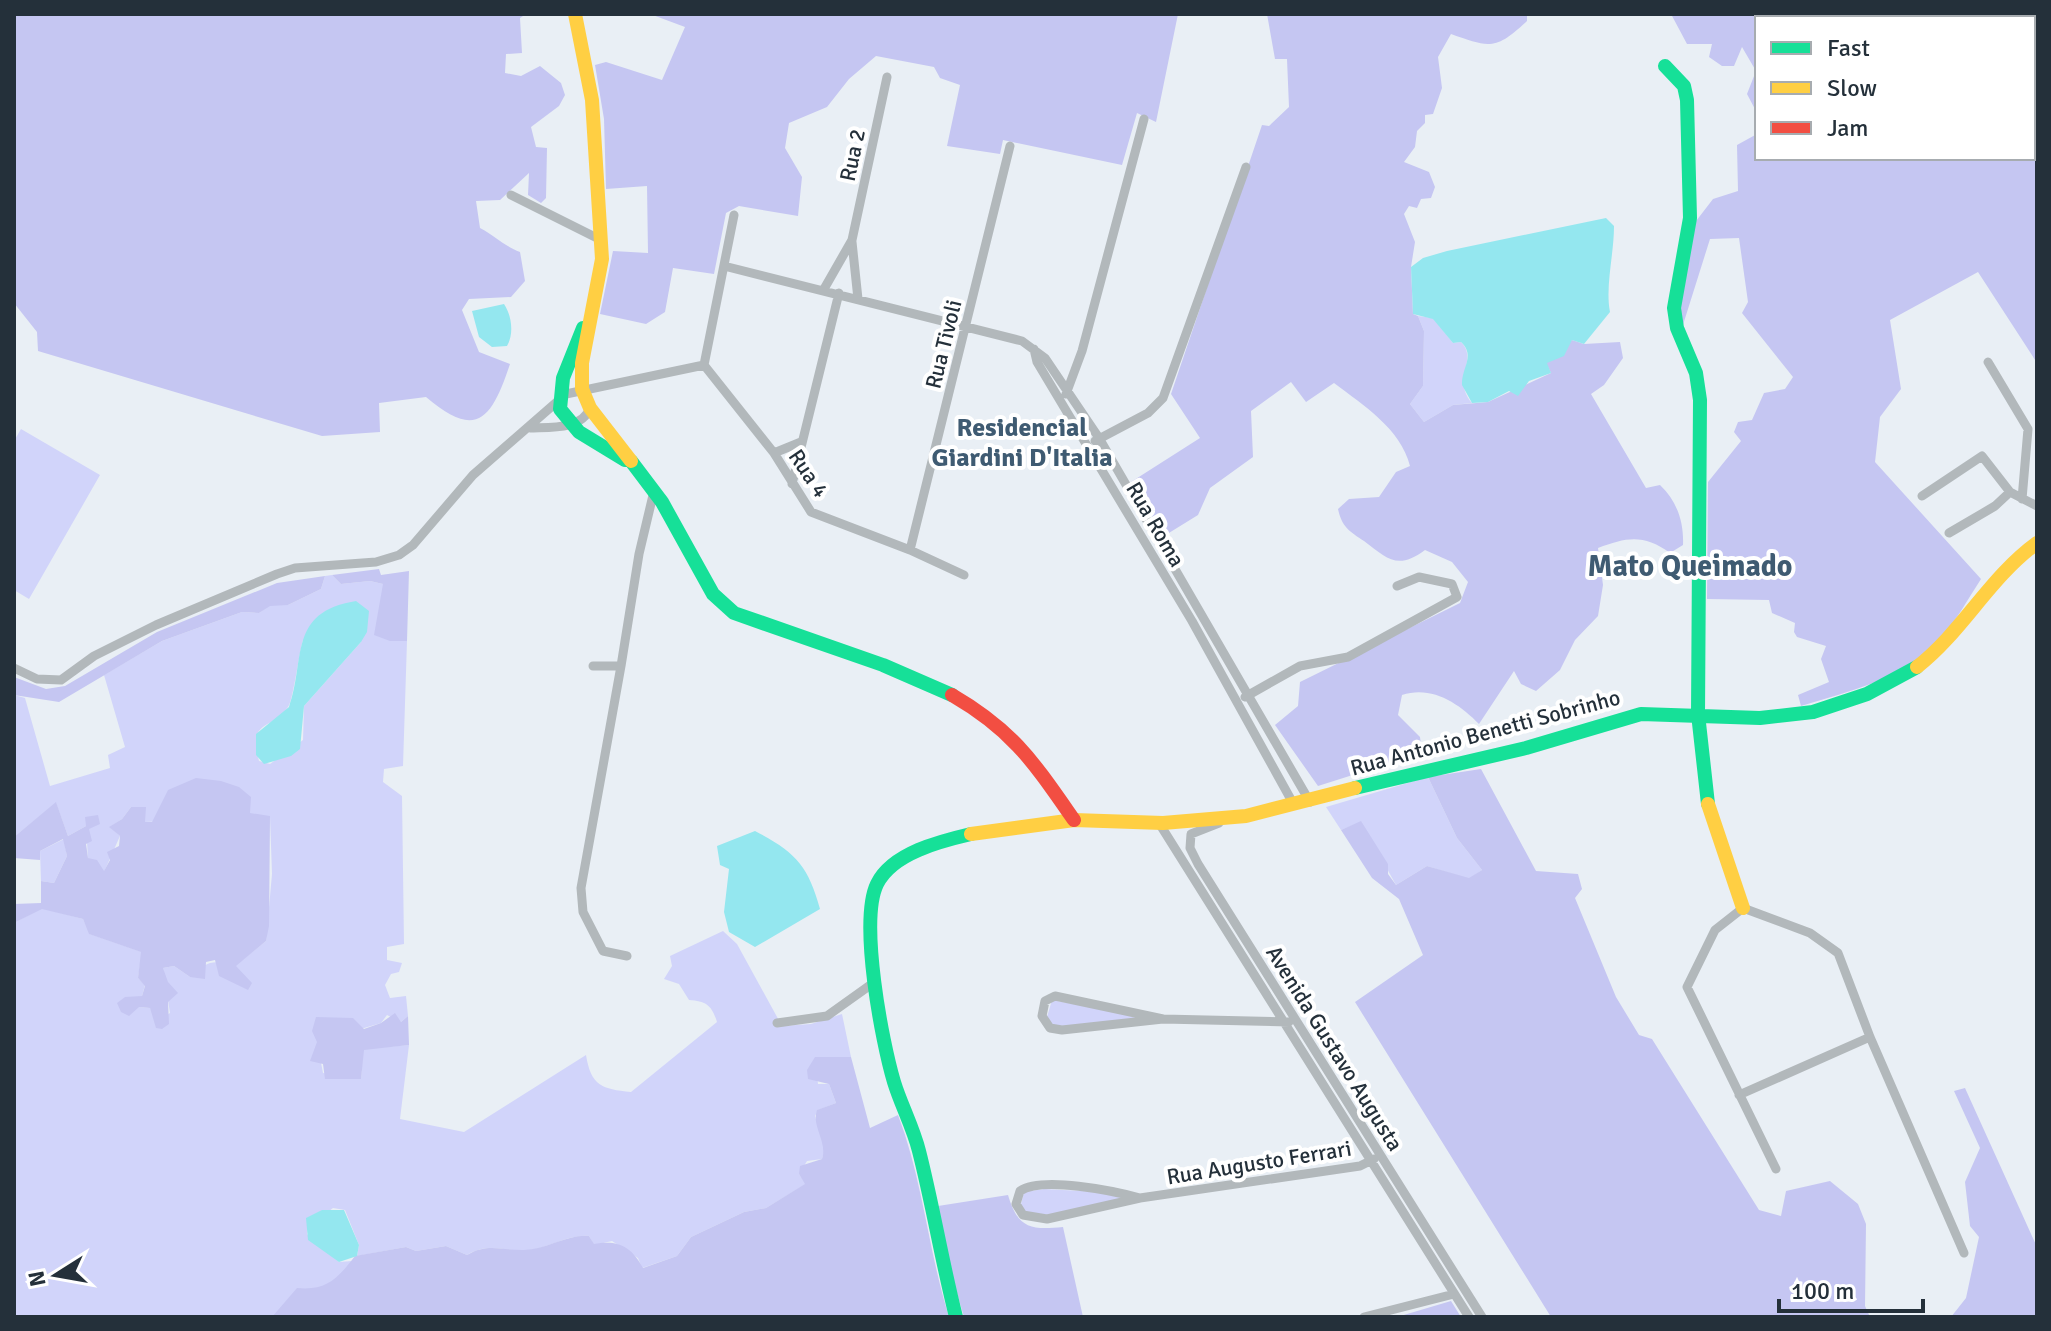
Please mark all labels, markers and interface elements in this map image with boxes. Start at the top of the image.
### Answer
legend [1755,16,2035,160]
text: Fast [1827,33,1870,63]
text: Slow [1827,73,1877,103]
text: Jam [1827,113,1868,143]
street label: Rua 2 [834,127,871,184]
street label: Rua Tivoli [919,297,968,391]
district label: Residencial Giardini D'Italia [931,412,1113,474]
street label: Rua 4 [783,444,835,503]
street label: Rua Roma [1120,477,1191,572]
district label: Mato Queimado [1587,548,1793,585]
street label: Rua Antonio Benetti Sobrinho [1347,683,1623,782]
street label: Avenida Gustavo Augusta [1260,941,1409,1156]
street label: Rua Augusto Ferrari [1165,1135,1353,1190]
north arrow [16,1235,96,1315]
scale bar [1779,1263,1923,1313]
text: N [22,1269,52,1289]
text: 100 m [1791,1276,1854,1306]

